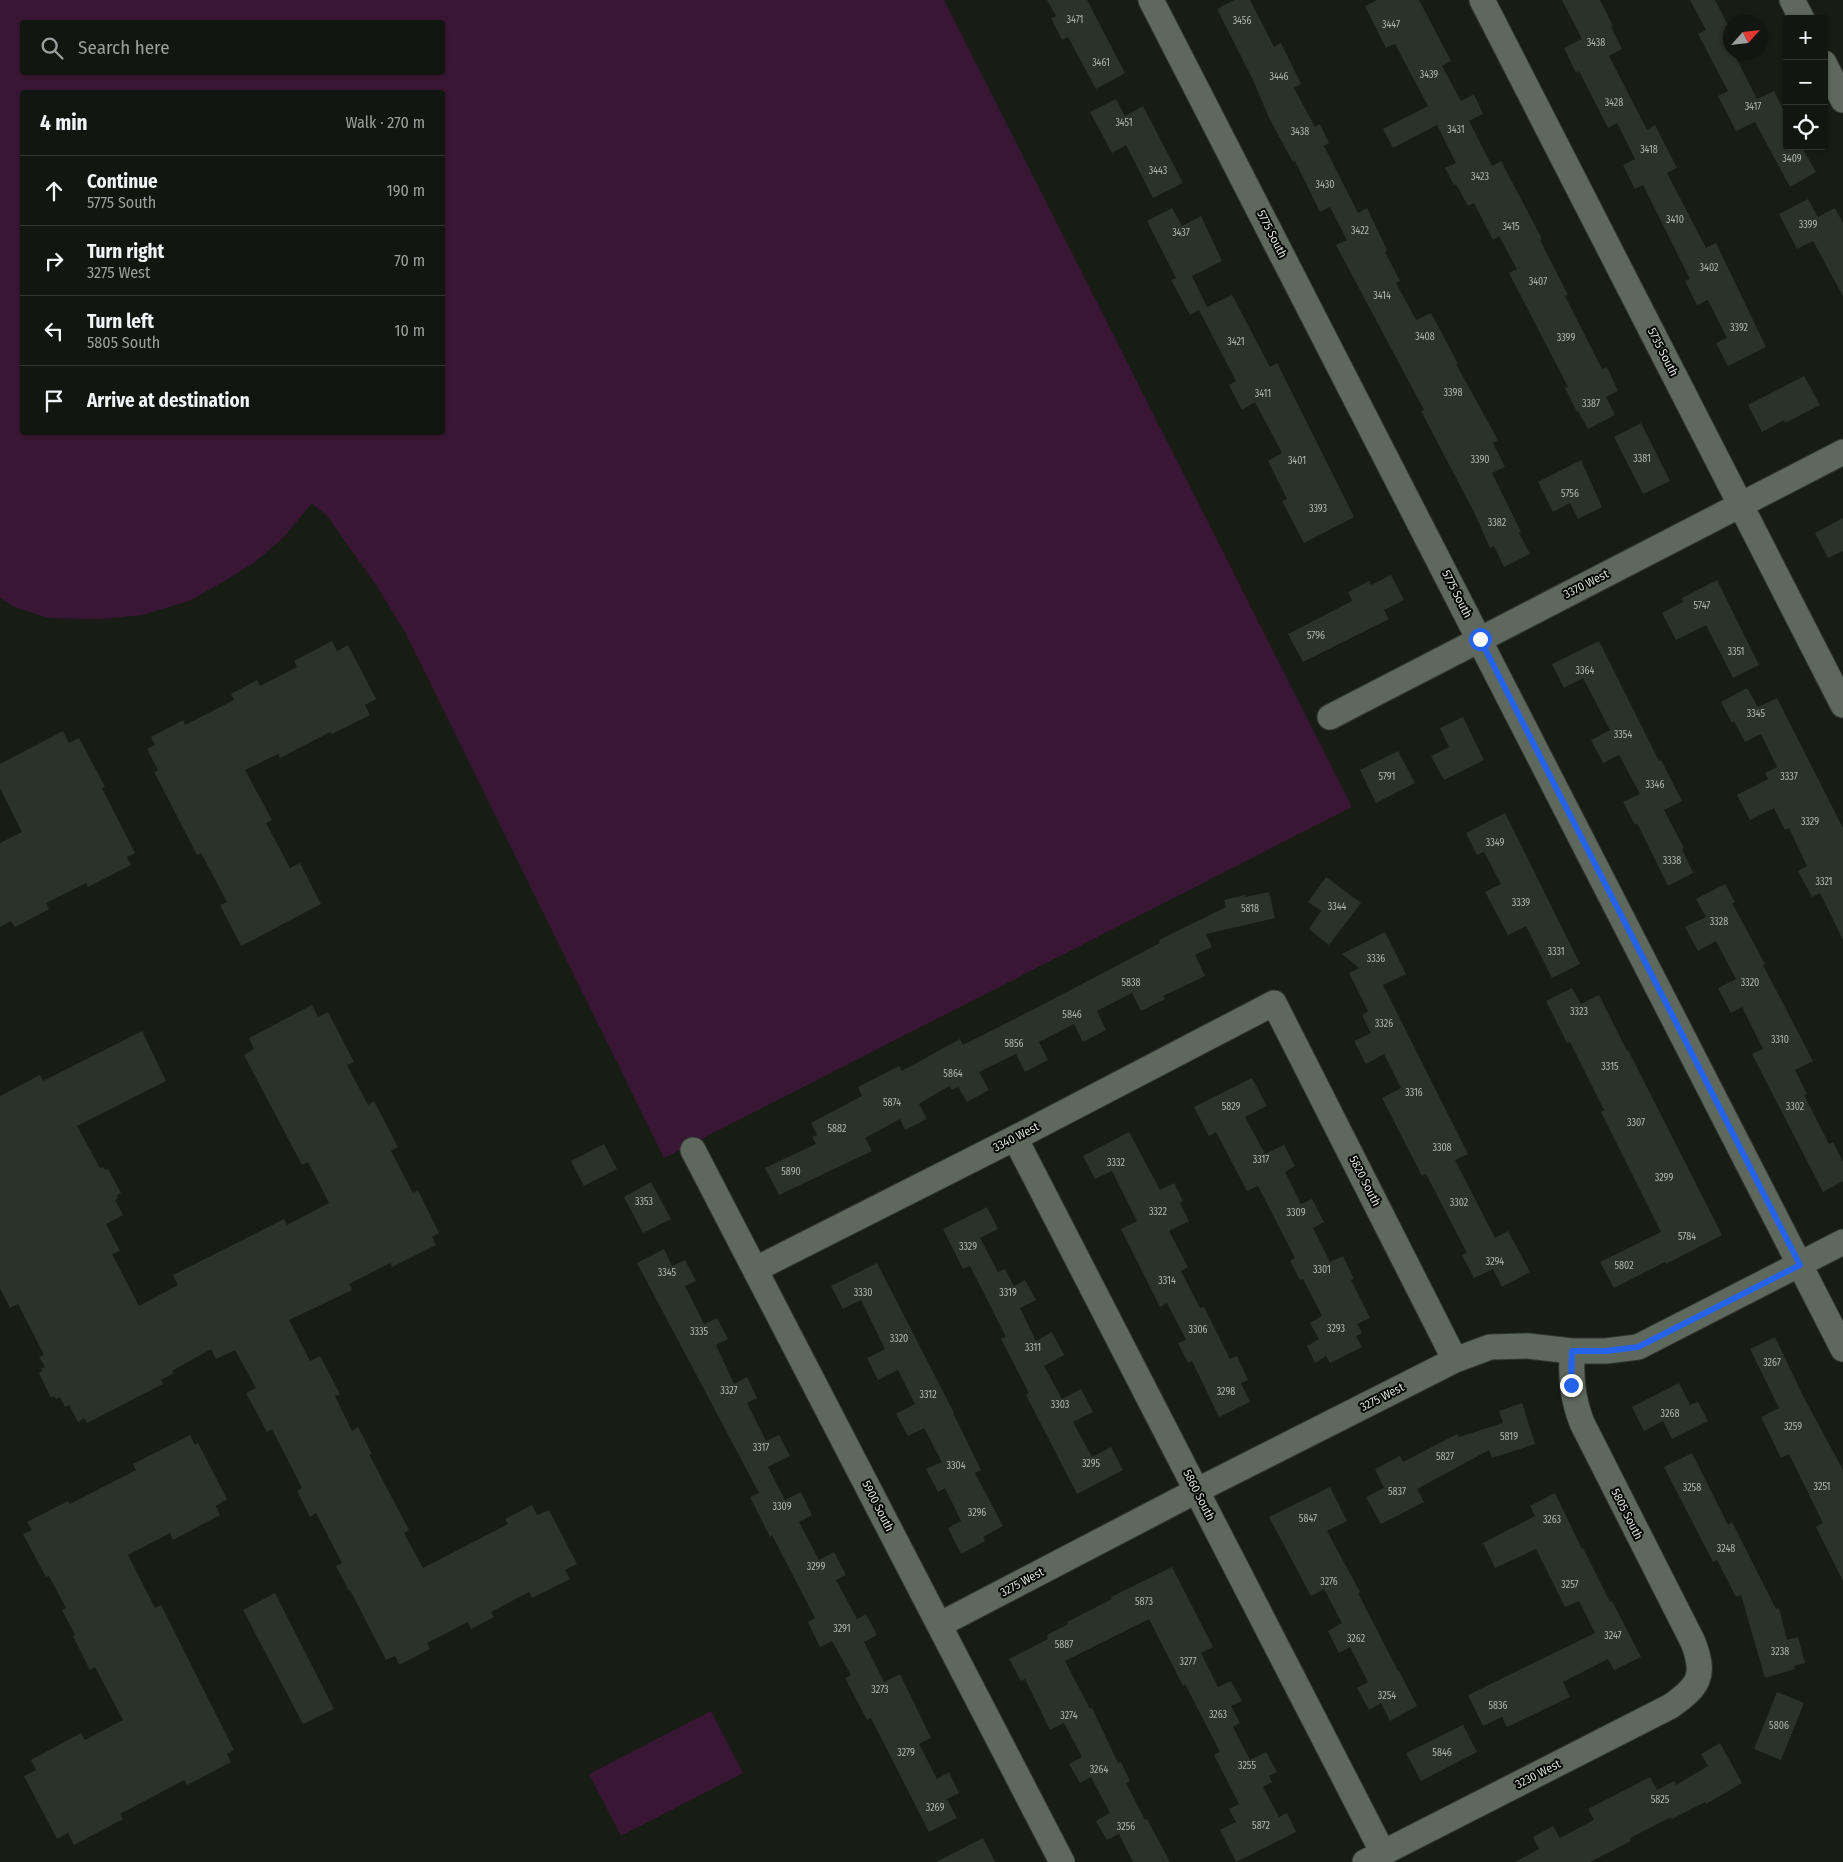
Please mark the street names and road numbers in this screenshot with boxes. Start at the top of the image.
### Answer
street label: 5775 South [1254,208,1290,260]
street label: 5735 South [1645,325,1681,379]
street label: 3370 West [1561,567,1611,601]
street label: 5775 South [1439,568,1475,620]
street label: 3340 West [991,1119,1041,1154]
street label: 5820 South [1346,1154,1384,1208]
street label: 3275 West [1358,1380,1406,1414]
street label: 5860 South [1180,1467,1218,1523]
street label: 5900 South [859,1478,897,1534]
street label: 5805 South [1608,1486,1646,1542]
street label: 3275 West [998,1565,1046,1599]
street label: 3230 West [1513,1757,1563,1791]

